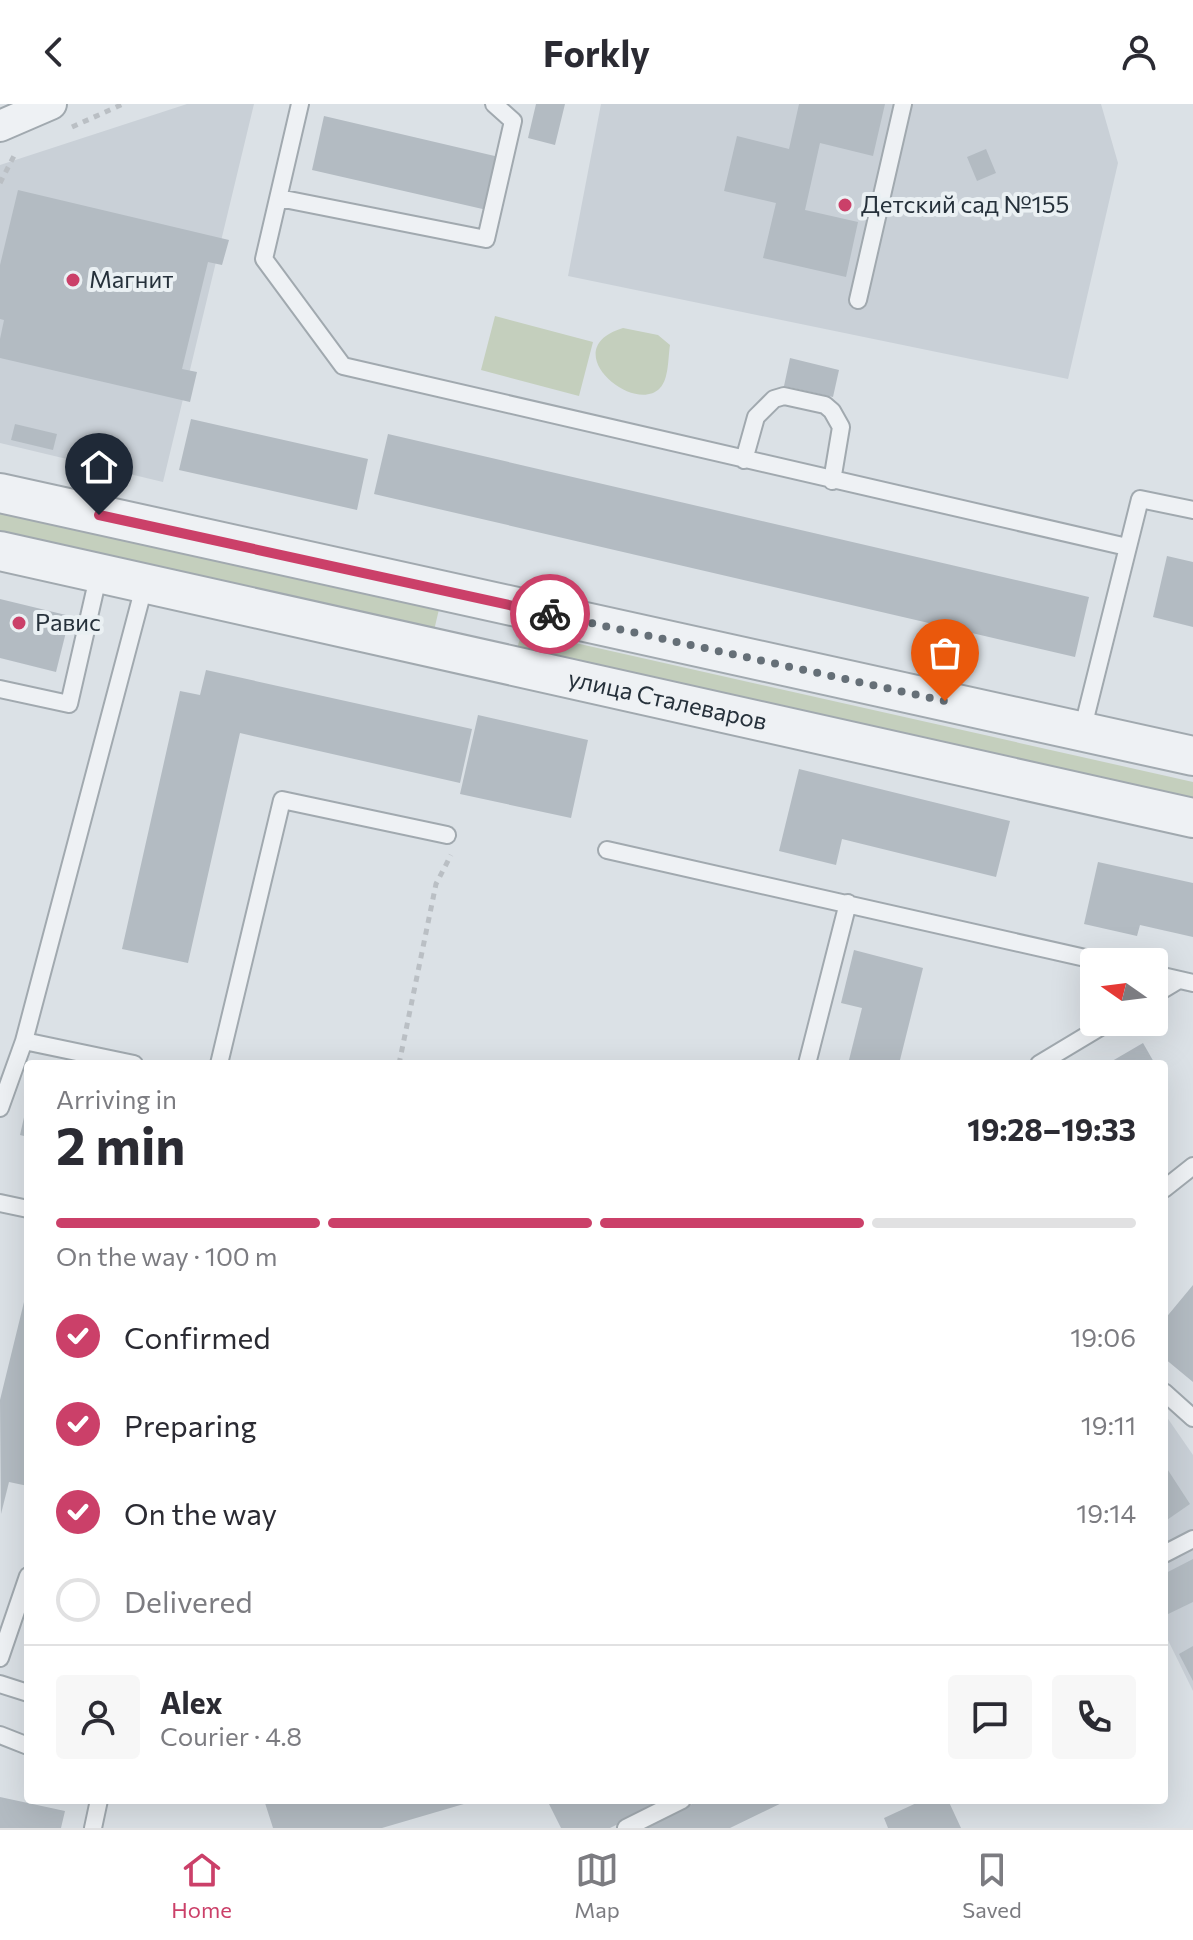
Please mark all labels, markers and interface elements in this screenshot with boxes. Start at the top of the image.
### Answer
icon: back [32,30,76,74]
text: Forkly [543,30,650,74]
icon: person [1117,30,1161,74]
place label: Детский сад №155 [861,189,1069,218]
marker: Детский сад №155 [836,196,854,214]
place label: Магнит [89,264,173,293]
marker: Магнит [64,271,82,289]
pin [65,433,133,515]
icon: home [77,445,121,489]
courier [510,574,590,654]
icon: bike [528,592,572,636]
place label: Равис [35,607,101,636]
marker: Равис [10,614,28,632]
pin [911,619,979,701]
icon: bag [923,631,967,675]
street label: улица Сталеваров [566,663,770,735]
north arrow [1080,948,1168,1036]
map controls [1080,948,1168,1036]
text: Arriving in [56,1083,177,1114]
text: 19:28–19:33 [967,1110,1136,1147]
text: 2 min [56,1112,185,1176]
text: On the way · 100 m [56,1240,278,1271]
icon: check [56,1314,100,1358]
text: Confirmed [124,1318,271,1355]
text: 19:06 [1070,1321,1136,1352]
icon: check [56,1402,100,1446]
text: Preparing [124,1406,257,1443]
text: 19:11 [1081,1409,1136,1440]
icon: check [56,1490,100,1534]
text: On the way [124,1494,277,1531]
text: 19:14 [1076,1497,1136,1528]
text: Delivered [124,1582,253,1619]
button: person [56,1675,140,1759]
button: chat [948,1675,1032,1759]
button: phone [1052,1675,1136,1759]
text: Alex [160,1683,223,1720]
text: Courier · 4.8 [160,1720,302,1751]
tab: Home [171,1848,232,1923]
tab: Map [574,1848,620,1923]
tab: Saved [962,1848,1022,1923]

